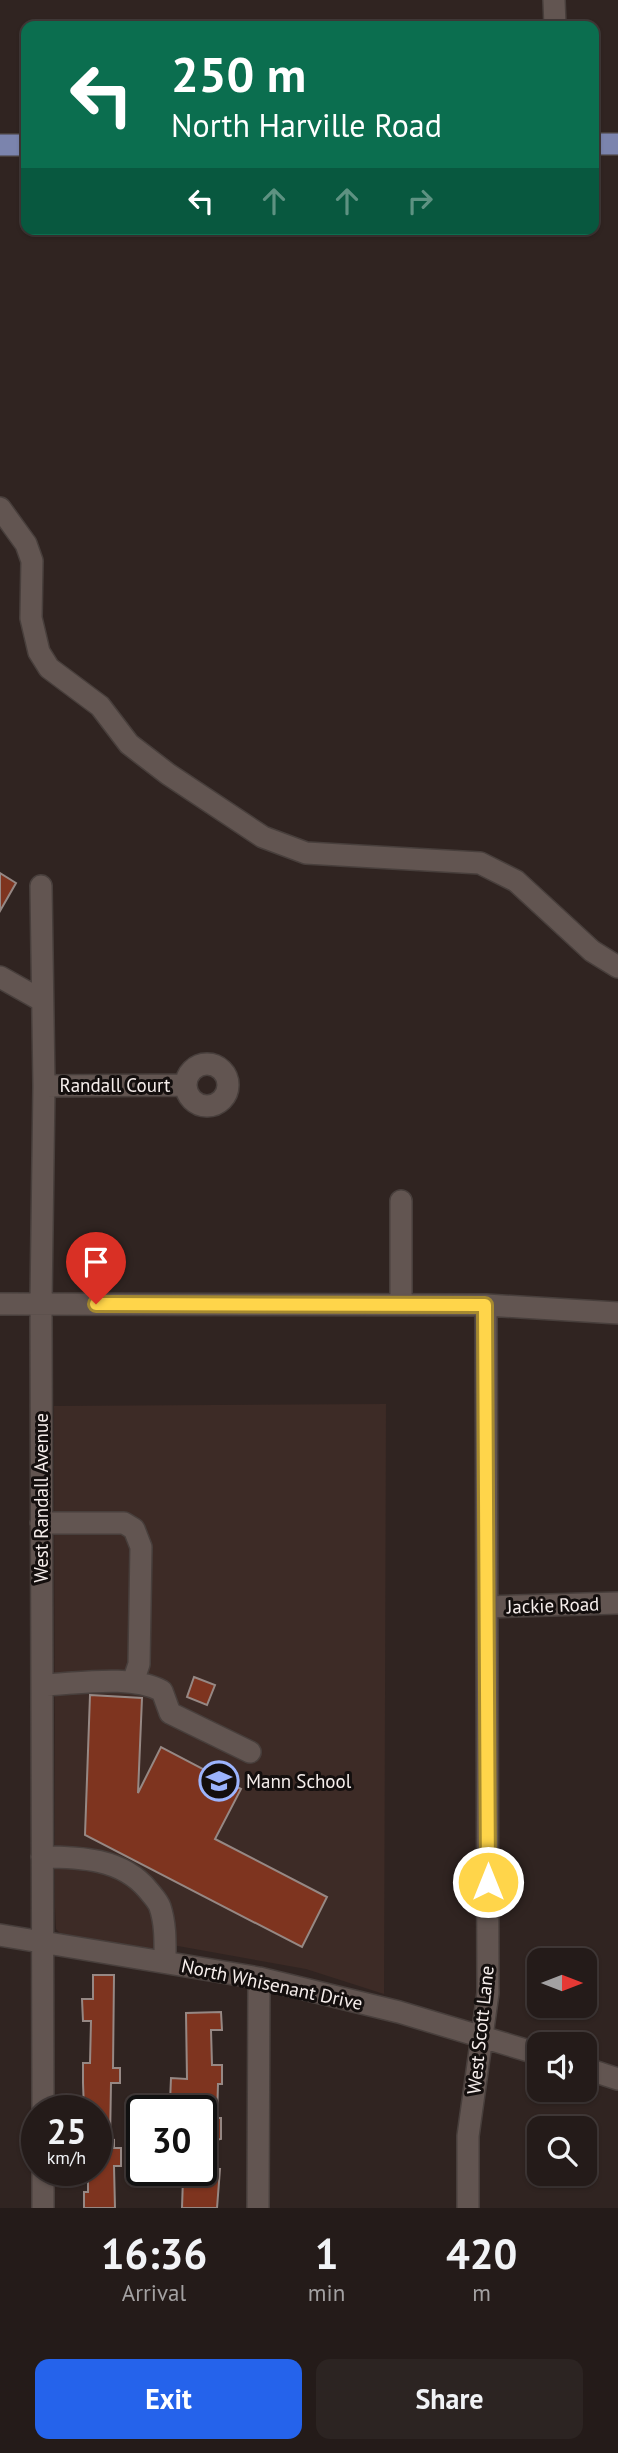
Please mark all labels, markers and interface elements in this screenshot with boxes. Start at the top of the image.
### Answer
text: 250 m [171,42,306,106]
icon: left [56,49,147,140]
text: North Harville Road [171,104,442,146]
icon: left [182,182,220,220]
icon: ahead [255,182,293,220]
icon: ahead [328,182,366,220]
icon: right [401,182,439,220]
street label: Randall Court [60,1073,171,1097]
pin [66,1232,126,1304]
icon: arrive [77,1243,115,1281]
street label: West Randall Avenue [29,1413,53,1583]
street label: Jackie Road [505,1591,600,1619]
school or university icon: Mann School [198,1760,240,1802]
place label: Mann School [246,1769,352,1793]
position arrow [451,1845,525,1919]
north arrow [527,1948,597,2018]
map controls [527,1948,597,2186]
street label: North Whisenant Drive [179,1953,365,2015]
street label: West Scott Lane [461,1964,499,2096]
button: sound [527,2032,597,2102]
speed limit sign: 30 [126,2095,217,2186]
text: 25 [47,2108,86,2154]
button: search [527,2116,597,2186]
text: km/h [47,2146,86,2169]
text: 16:36 [101,2226,207,2281]
text: 1 [315,2226,338,2281]
text: 420 [446,2226,517,2281]
text: Arrival [122,2278,186,2307]
text: min [308,2278,345,2307]
text: m [472,2278,491,2307]
button: Exit [35,2359,302,2439]
button: Share [316,2359,583,2439]

